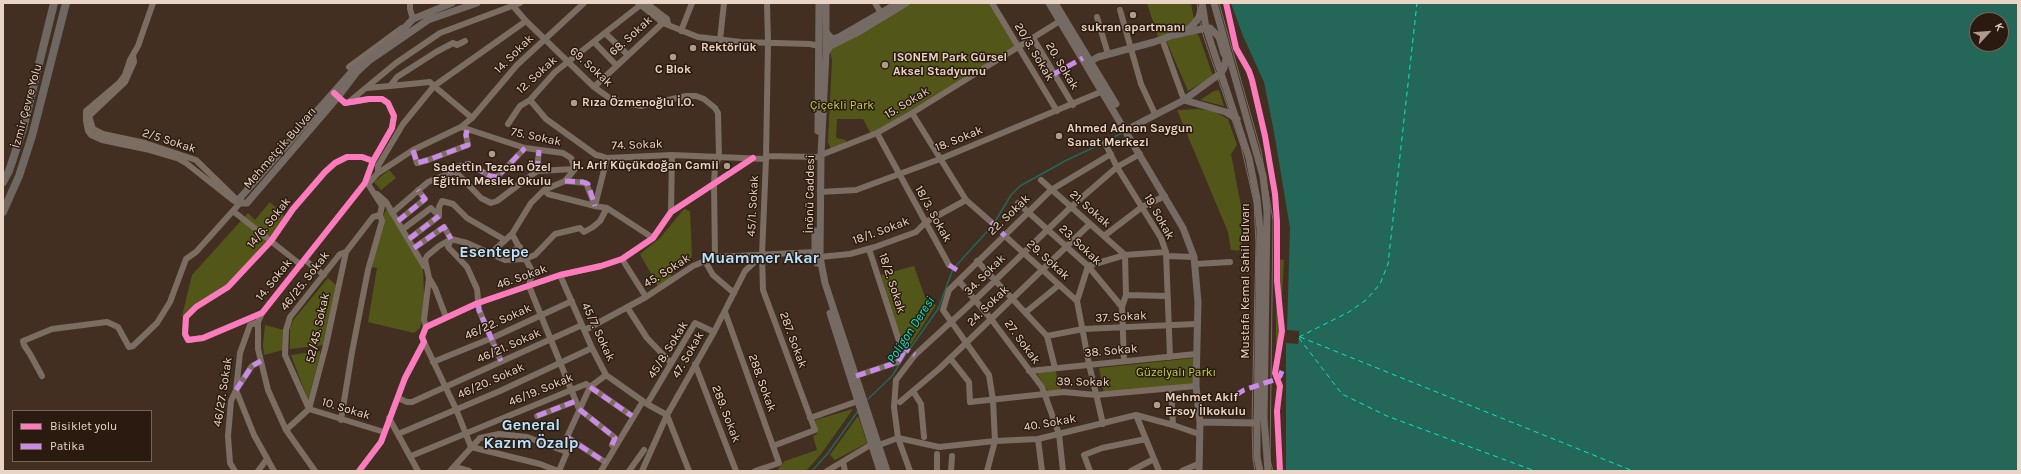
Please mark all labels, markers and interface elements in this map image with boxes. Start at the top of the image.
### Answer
marker: sukran apartmanı [1128,10,1138,20]
north arrow [1969,12,2009,52]
street label: 68. Sokak [606,13,656,59]
street label: 20/3. Sokak [1011,20,1057,84]
place label: sukran apartmanı [1081,21,1185,35]
text: K [1992,21,2007,33]
street label: 14. Sokak [491,31,537,77]
street label: 20. Sokak [1042,40,1082,92]
place label: Rektörlük [701,41,757,55]
marker: Rektörlük [688,43,698,53]
street label: 69. Sokak [567,44,615,90]
place label: ISONEM Park Gürsel Aksel Stadyumu [893,51,1007,79]
marker: C Blok [668,52,678,62]
street label: 12. Sokak [514,53,560,97]
marker: ISONEM Park Gürsel Aksel Stadyumu [880,60,890,70]
street label: İzmir Çevre Yolu [9,62,45,150]
place label: C Blok [655,63,691,77]
street label: 15. Sokak [882,84,932,122]
place label: Rıza Özmenoğlu İ.O. [582,96,694,110]
marker: Rıza Özmenoğlu İ.O. [569,98,579,108]
park label: Çiçekli Park [810,99,874,113]
street label: Mehmetçik Bulvarı [241,104,319,192]
place label: Ahmed Adnan Saygun Sanat Merkezi [1067,122,1193,150]
street label: 18. Sokak [933,123,985,155]
street label: 75. Sokak [509,125,563,149]
street label: 2/5 Sokak [140,126,198,156]
marker: Ahmed Adnan Saygun Sanat Merkezi [1054,131,1064,141]
street label: 74. Sokak [611,137,663,153]
marker: Sadettin Tezcan Özel Eğitim Meslek Okulu [487,149,497,159]
street label: İnönü Caddesi [802,155,818,233]
place label: H. Arif Küçükdoğan Camii [572,159,719,173]
place label: Sadettin Tezcan Özel Eğitim Meslek Okulu [433,161,551,189]
marker: H. Arif Küçükdoğan Camii [722,161,732,171]
street label: 45/1. Sokak [744,175,762,237]
street label: 18/3. Sokak [912,183,954,245]
street label: 21. Sokak [1066,187,1114,231]
street label: 22. Sokak [985,191,1033,239]
street label: 19. Sokak [1141,192,1177,242]
street label: 14/6. Sokak [244,195,294,251]
street label: Mustafa Kemal Sahil Bulvarı [1239,203,1253,359]
street label: 18/1. Sokak [851,214,911,248]
street label: 23. Sokak [1056,222,1104,268]
street label: 29. Sokak [1024,237,1072,283]
district label: Esentepe [459,242,529,262]
street label: 46/25. Sokak [277,248,333,314]
district label: Muammer Akar [701,248,819,268]
street label: 45. Sokak [641,251,693,291]
street label: 18/2. Sokak [876,251,908,315]
street label: 34. Sokak [961,251,1009,299]
street label: 14. Sokak [253,256,295,304]
street label: 46. Sokak [495,262,549,292]
street label: 24. Sokak [964,283,1012,329]
street label: 52/45. Sokak [303,292,333,364]
water label: Poligon Deresi [884,294,938,366]
street label: 45/7. Sokak [578,300,618,364]
street label: 46/22. Sokak [462,301,534,343]
street label: 37. Sokak [1095,308,1147,326]
street label: 287. Sokak [776,310,810,370]
street label: 27. Sokak [1001,317,1043,367]
street label: 45/8. Sokak [645,319,691,381]
street label: 46/21. Sokak [475,325,543,367]
street label: 47. Sokak [669,329,707,381]
street label: 38. Sokak [1084,342,1138,360]
street label: 288. Sokak [745,352,779,414]
street label: 46/27. Sokak [210,356,236,428]
street label: 46/20. Sokak [455,360,527,402]
park label: Güzelyalı Parkı [1136,366,1216,380]
street label: 46/19. Sokak [506,370,576,410]
street label: 39. Sokak [1056,374,1110,390]
street label: 289. Sokak [708,383,744,445]
place label: Mehmet Akif Ersoy İlkokulu [1165,391,1246,419]
street label: 10. Sokak [320,395,372,423]
marker: Mehmet Akif Ersoy İlkokulu [1152,400,1162,410]
legend [12,410,152,462]
street label: 40. Sokak [1023,411,1077,435]
district label: General Kazım Özalp [483,415,579,453]
text: Bisiklet yolu [50,419,117,433]
text: Patika [50,439,85,453]

